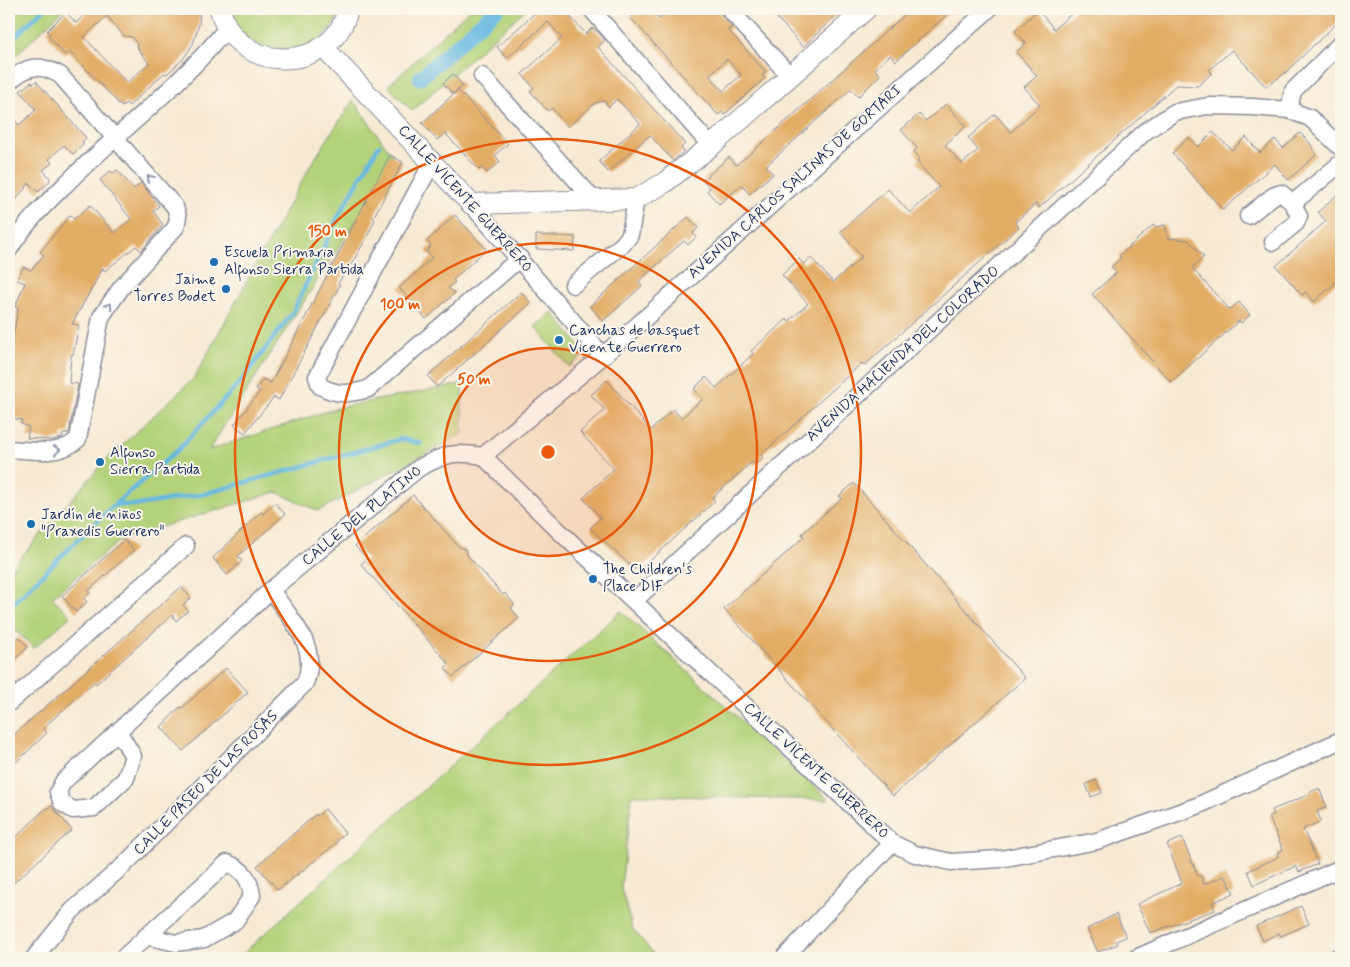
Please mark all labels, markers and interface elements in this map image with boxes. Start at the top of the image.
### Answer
street label: AVENIDA CARLOS SALINAS DE GORTARI [684,80,906,284]
street label: CALLE VICENTE GUERRERO [393,121,537,277]
one-way arrow [147,175,156,184]
text: 150 m [307,222,347,242]
place label: Escuela Primaria Alfonso Sierra Partida [224,243,364,282]
marker: Escuela Primaria Alfonso Sierra Partida [208,256,220,268]
street label: AVENIDA HACIENDA DEL COLORADO [802,262,1004,446]
place label: Jaime Torres Bodet [133,270,216,307]
marker: Jaime Torres Bodet [220,283,232,295]
text: 100 m [380,295,420,315]
one-way arrow [103,302,112,312]
place label: Canchas de basquet Vicente Guerrero [569,321,700,358]
marker: Canchas de basquet Vicente Guerrero [553,334,565,346]
text: 50 m [457,370,491,390]
place label: Alfonso Sierra Partida [110,443,201,480]
centre of rings [539,443,557,461]
one-way arrow [54,445,62,456]
marker: Alfonso Sierra Partida [94,456,106,468]
street label: CALLE DEL PLATINO [298,461,426,571]
place label: Jardín de niños "Praxedis Guerrero" [41,505,164,542]
marker: Jardín de niños "Praxedis Guerrero" [25,518,37,530]
place label: The Children's Place DIF [603,560,693,597]
marker: The Children's Place DIF [587,573,599,585]
street label: CALLE VICENTE GUERRERO [739,698,893,844]
street label: CALLE PASEO DE LAS ROSAS [129,706,283,860]

